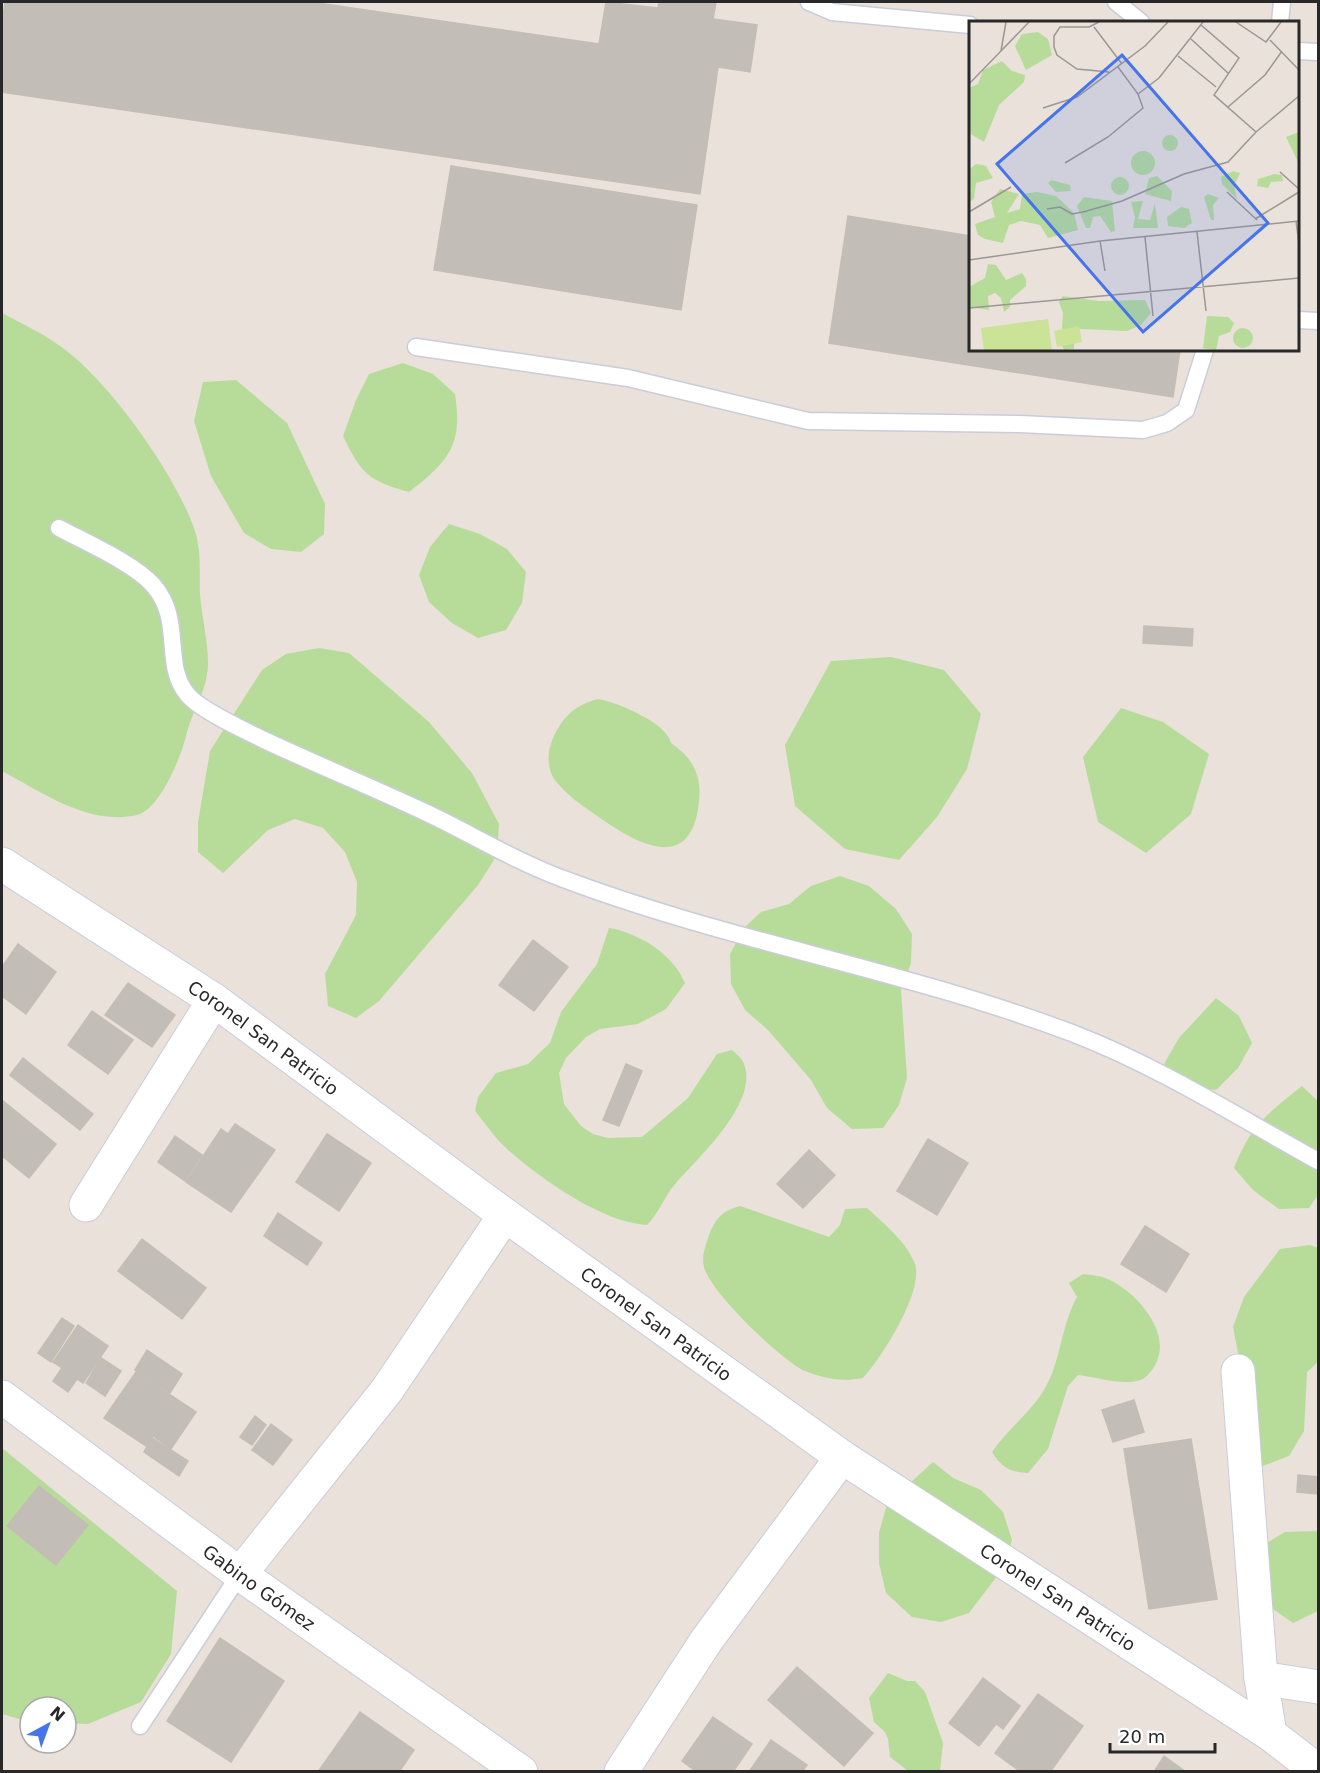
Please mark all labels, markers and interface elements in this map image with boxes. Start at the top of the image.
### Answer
inset map [969,21,1299,351]
street label: Coronel San Patricio [184,976,343,1099]
street label: Coronel San Patricio [577,1262,736,1385]
street label: Coronel San Patricio [976,1539,1140,1655]
street label: Gabino Gómez [199,1540,319,1634]
north arrow [18,1695,78,1755]
text: N [46,1702,69,1726]
scale bar [1110,1716,1215,1754]
text: 20 m [1119,1726,1165,1747]

